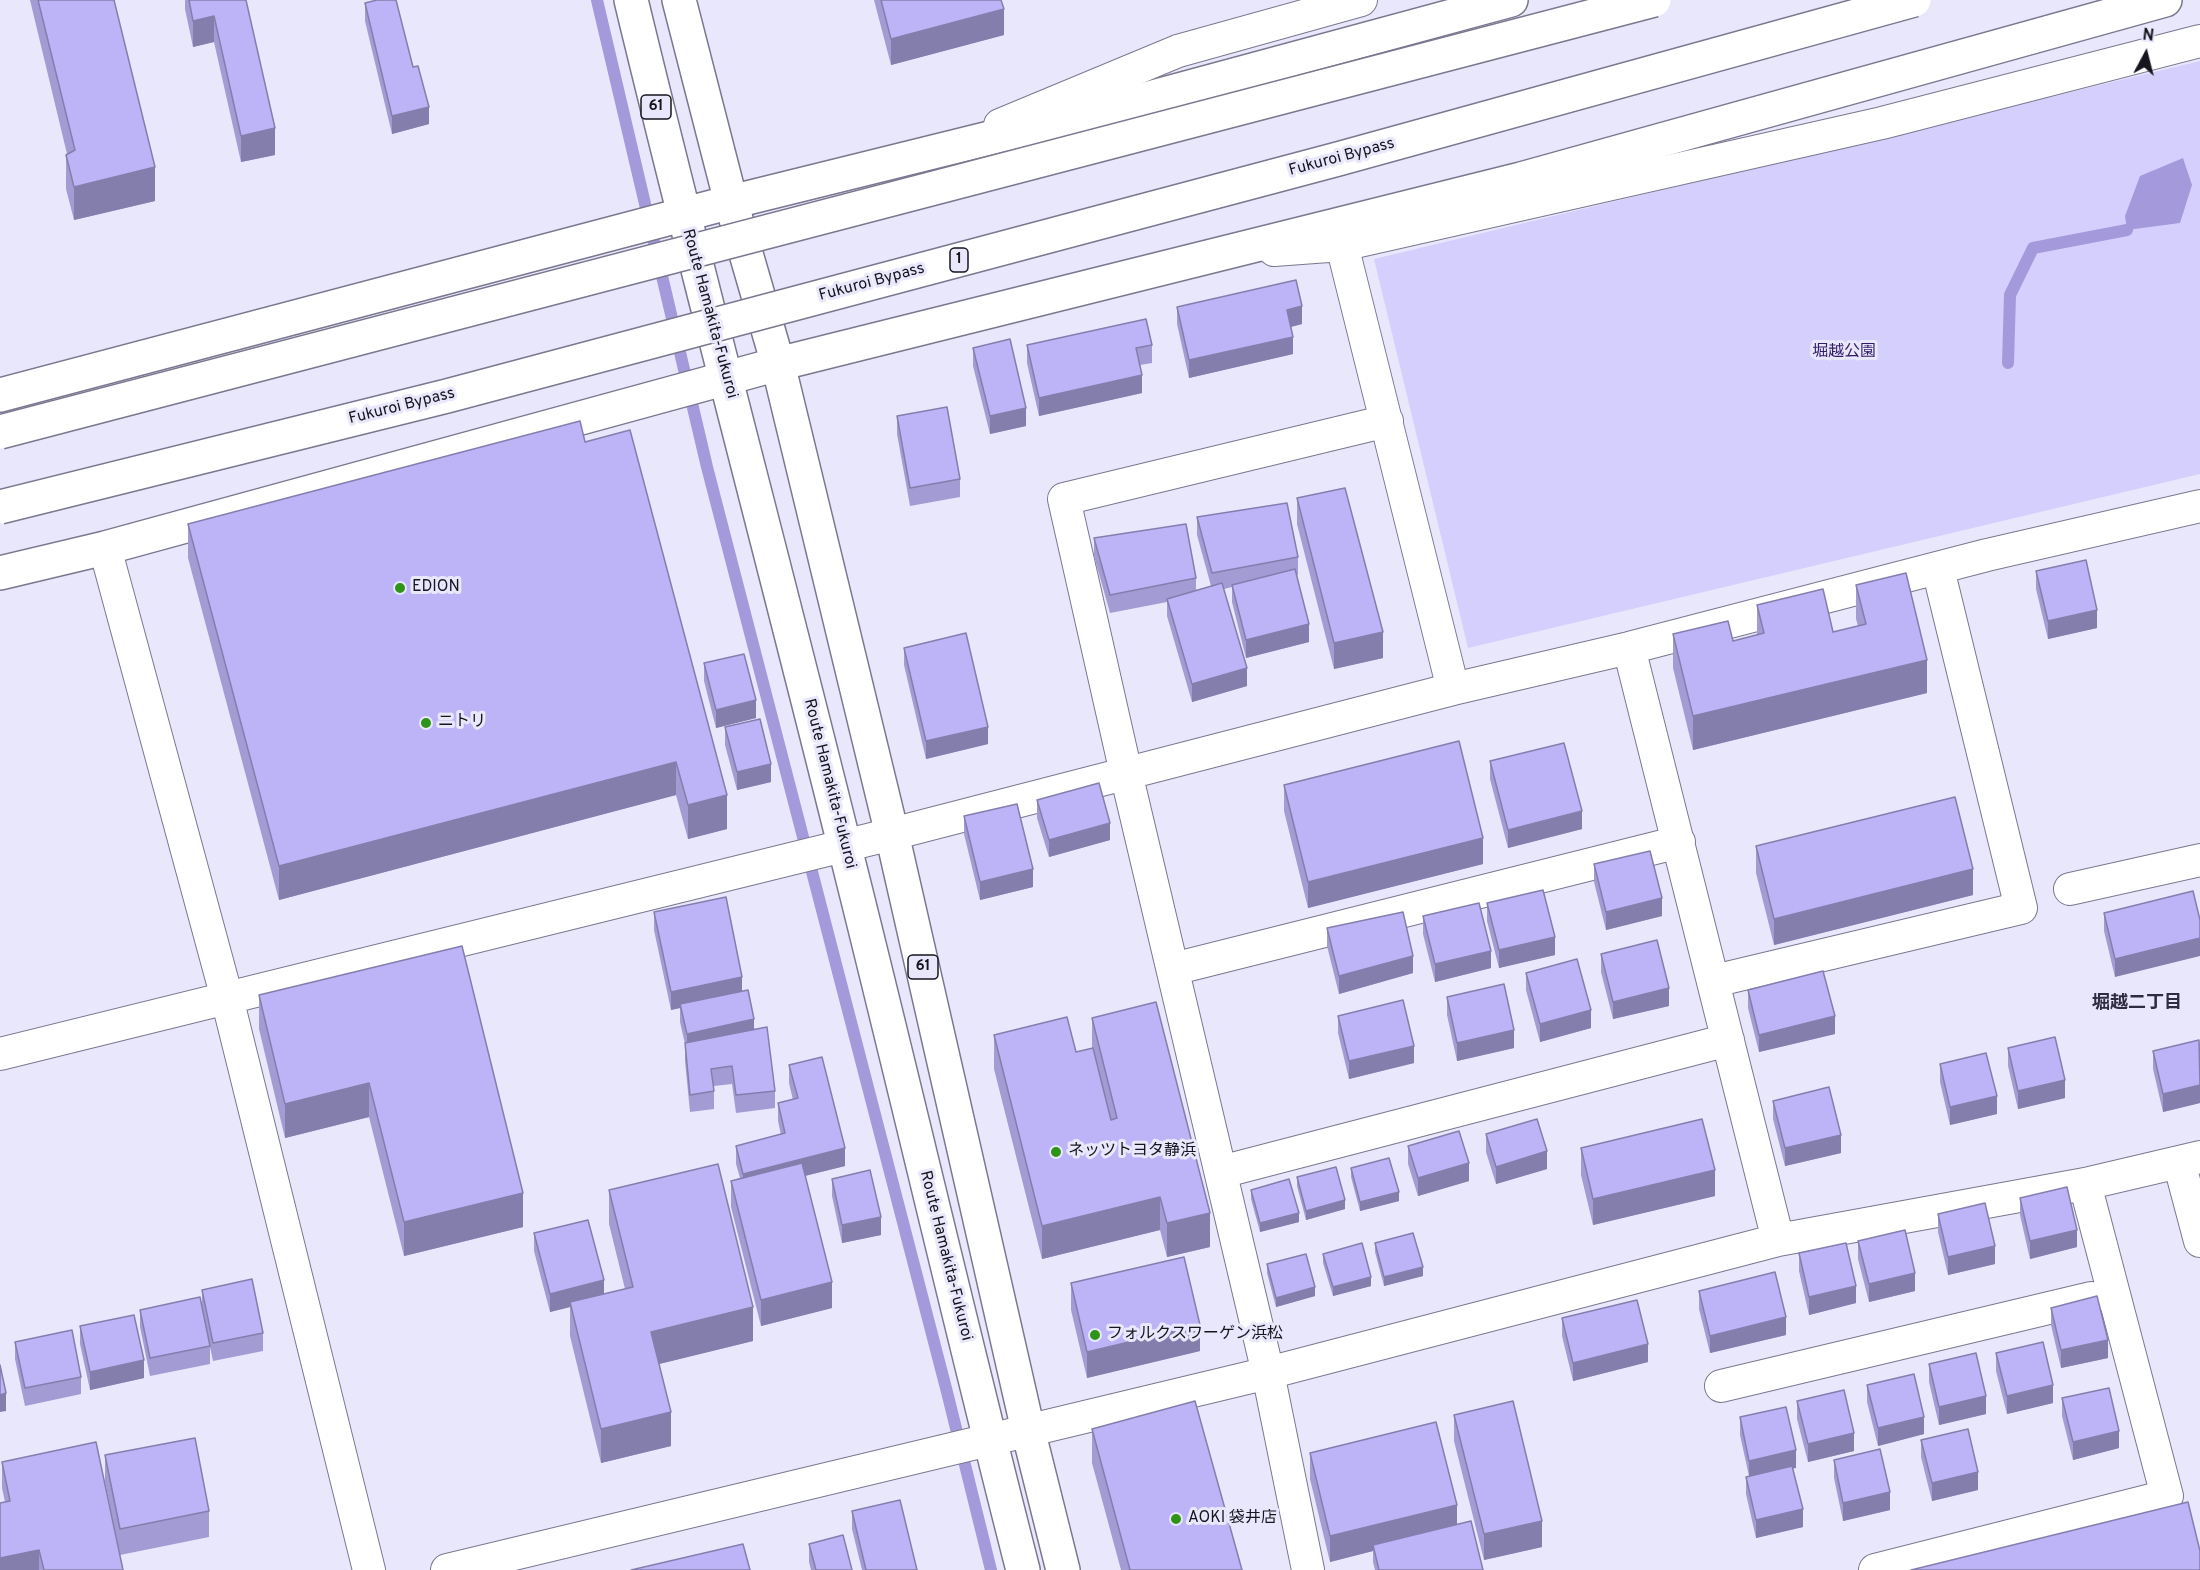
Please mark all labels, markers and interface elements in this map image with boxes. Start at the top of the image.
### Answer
north arrow [2116,24,2176,84]
text: N [2141,26,2155,47]
road number: 61 [641,95,671,119]
street label: Fukuroi Bypass [1287,135,1397,181]
street label: Route Hamakita-Fukuroi [677,227,741,401]
road number: 1 [950,248,968,272]
street label: Fukuroi Bypass [817,260,927,306]
park label: 堀越公園 [1812,343,1876,363]
street label: Fukuroi Bypass [347,385,457,429]
place label: EDION [412,578,460,598]
marker: EDION [393,581,407,595]
street label: Route Hamakita-Fukuroi [799,697,859,871]
place label: ニトリ [438,713,486,733]
marker: ニトリ [419,716,433,730]
road number: 61 [908,955,938,979]
district label: 堀越二丁目 [2092,993,2182,1015]
place label: ネッツトヨタ静浜 [1068,1142,1196,1162]
marker: ネッツトヨタ静浜 [1049,1145,1063,1159]
street label: Route Hamakita-Fukuroi [915,1169,975,1343]
place label: フォルクスワーゲン浜松 [1107,1325,1283,1345]
marker: フォルクスワーゲン浜松 [1088,1328,1102,1342]
place label: AOKI 袋井店 [1188,1509,1277,1529]
marker: AOKI 袋井店 [1169,1512,1183,1526]

